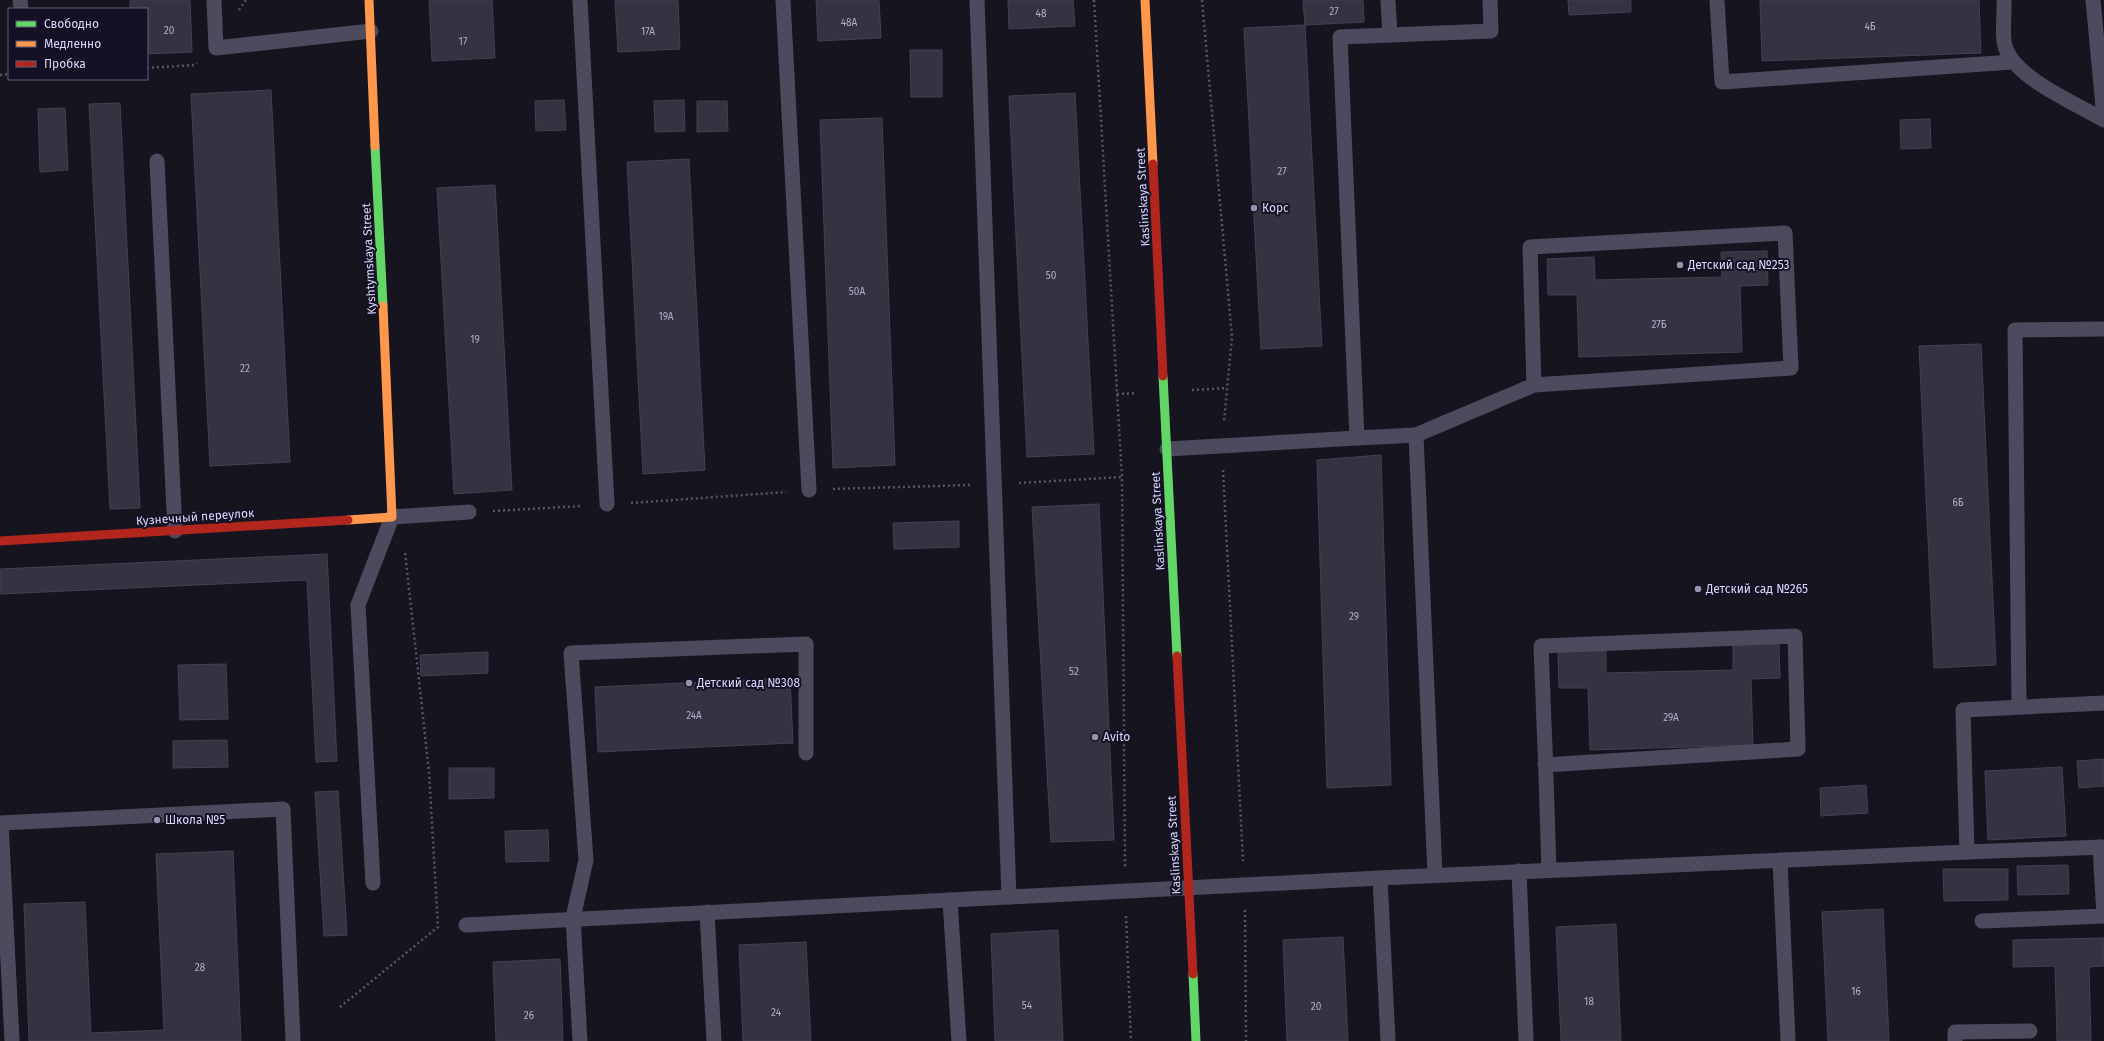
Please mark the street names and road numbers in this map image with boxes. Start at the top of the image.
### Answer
street label: Kaslinskaya Street [1133,147,1153,247]
street label: Kyshtymskaya Street [359,202,379,315]
street label: Kaslinskaya Street [1148,471,1168,571]
street label: Кузнечный переулок [135,506,255,528]
street label: Kaslinskaya Street [1164,795,1184,895]

